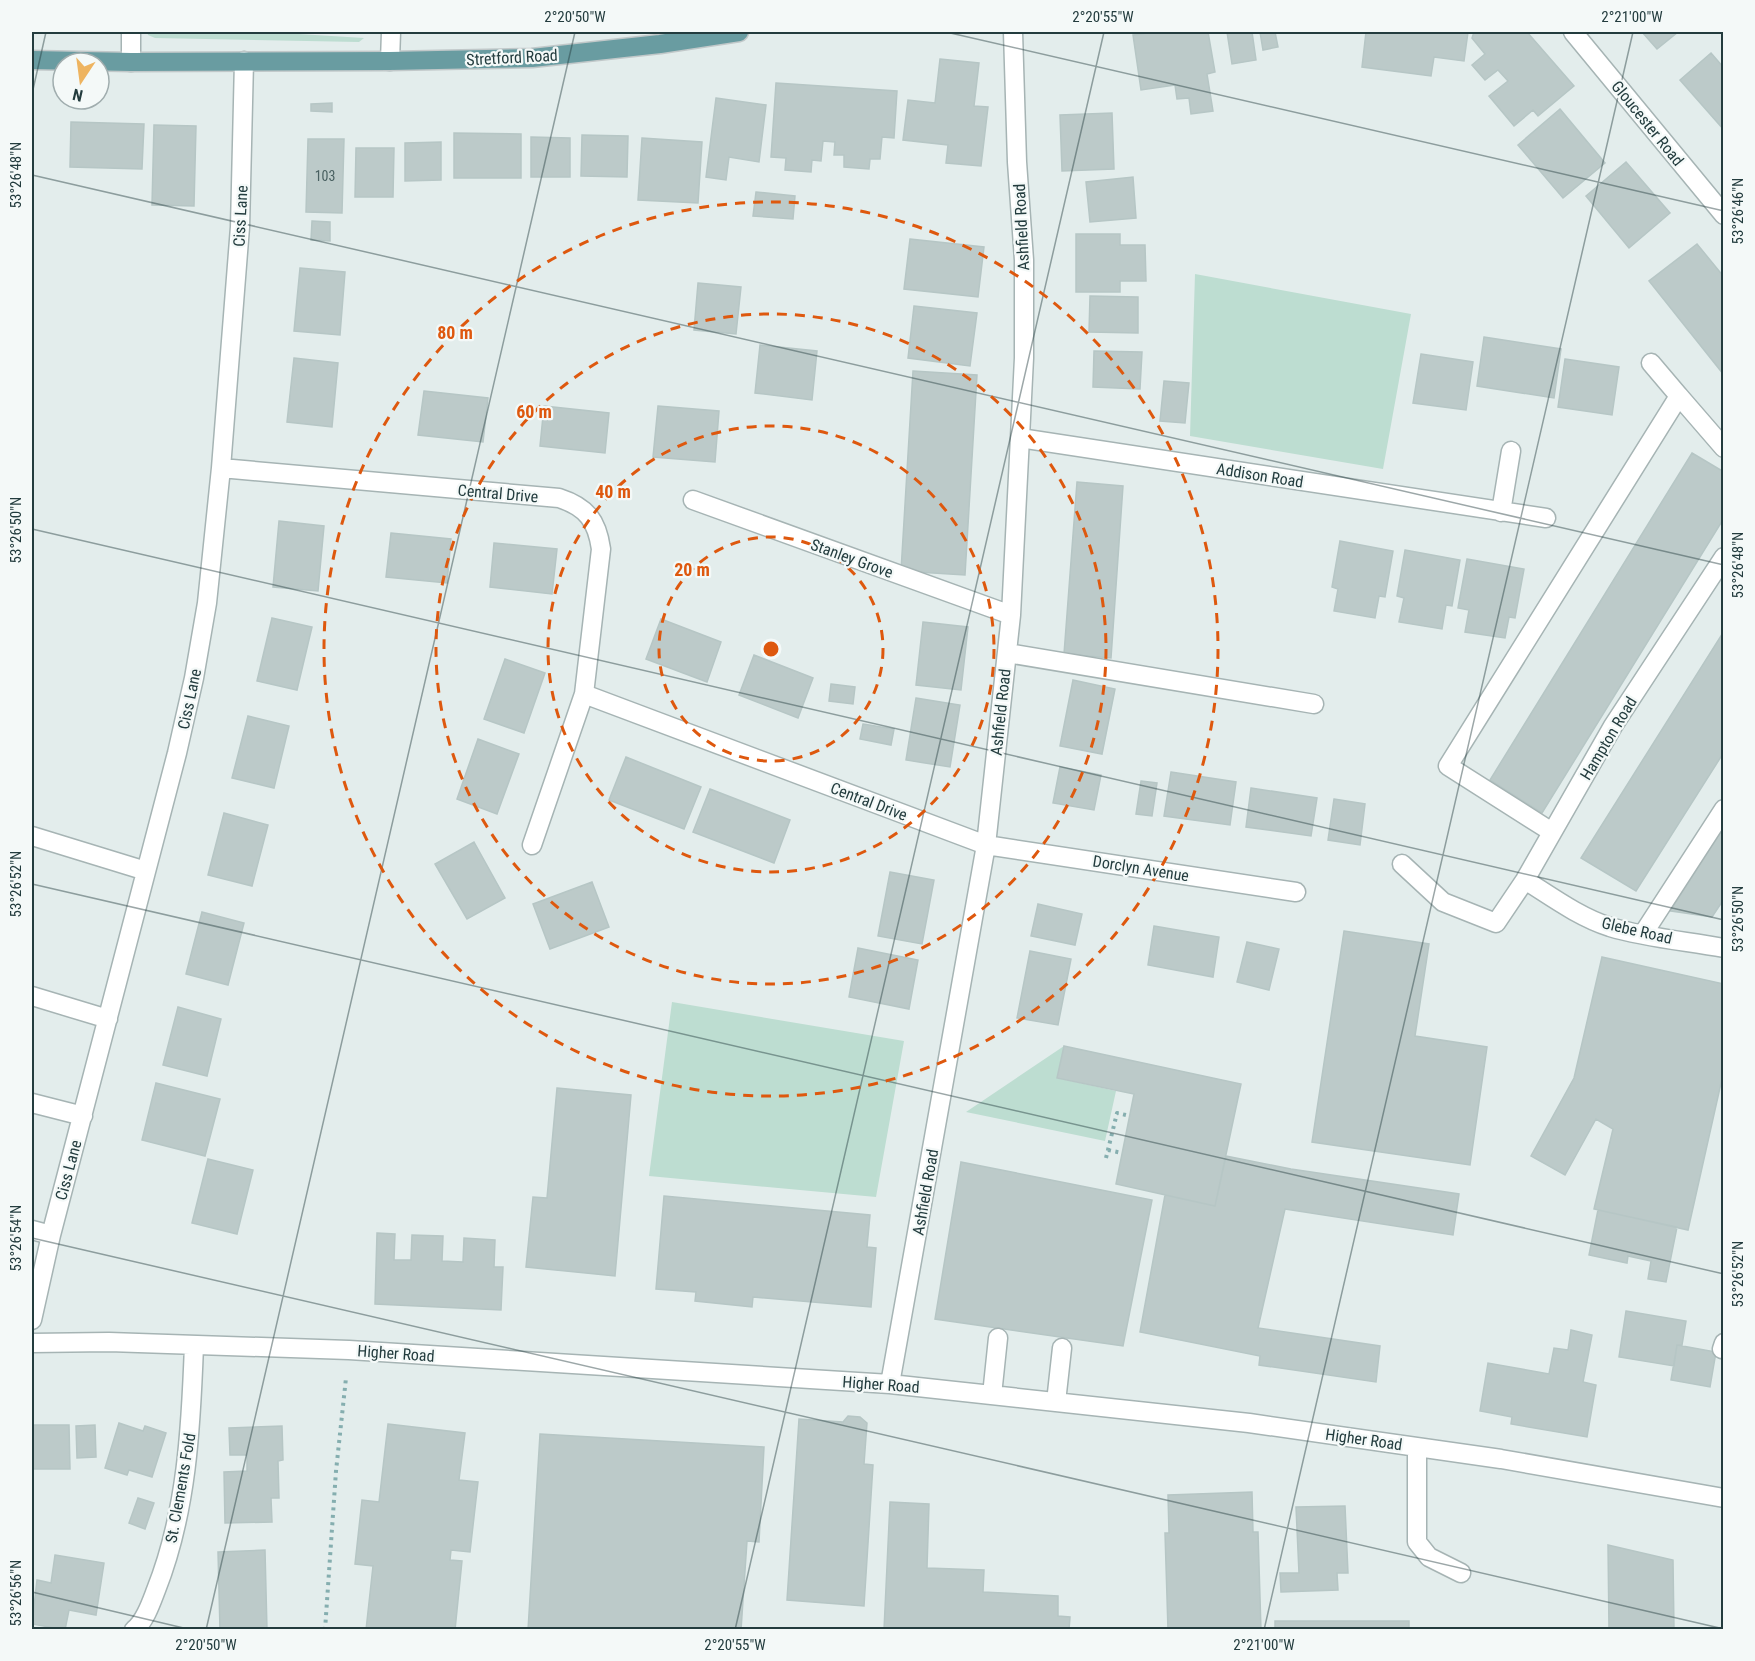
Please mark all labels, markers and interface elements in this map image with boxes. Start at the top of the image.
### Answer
text: 2°20'50"W [544,8,606,26]
text: 2°20'55"W [1072,8,1134,26]
text: 2°21'00"W [1601,8,1663,26]
street label: Stretford Road [466,46,558,69]
north arrow [51,51,111,111]
street label: Gloucester Road [1608,77,1688,170]
text: N [71,85,85,105]
text: 53°26'48"N [7,142,25,208]
house number: 103 [315,168,335,184]
text: 53°26'46"N [1729,178,1747,244]
street label: Ashfield Road [1010,183,1033,271]
street label: Ciss Lane [229,185,252,247]
text: 80 m [437,322,473,343]
text: 60 m [516,401,552,422]
street label: Addison Road [1215,459,1305,492]
street label: Central Drive [457,481,539,506]
text: 40 m [595,481,631,502]
text: 53°26'50"N [7,497,25,563]
text: 53°26'48"N [1729,532,1747,598]
street label: Stanley Grove [808,535,896,582]
text: 20 m [674,559,710,580]
centre of rings [761,639,781,659]
street label: Ciss Lane [174,667,205,731]
street label: Ashfield Road [987,668,1014,756]
street label: Hampton Road [1576,693,1641,783]
street label: Central Drive [828,778,910,825]
text: 53°26'52"N [7,851,25,917]
street label: Dorclyn Avenue [1091,852,1190,885]
text: 53°26'50"N [1729,886,1747,952]
street label: Glebe Road [1600,913,1674,948]
street label: Ciss Lane [51,1138,86,1202]
street label: Ashfield Road [909,1148,942,1237]
text: 53°26'54"N [7,1205,25,1271]
text: 53°26'52"N [1729,1241,1747,1307]
street label: Higher Road [357,1341,435,1366]
street label: Higher Road [842,1372,920,1397]
street label: Higher Road [1324,1425,1404,1454]
street label: St. Clements Fold [161,1432,200,1545]
text: 53°26'56"N [7,1560,25,1626]
text: 2°20'50"W [175,1636,237,1654]
text: 2°20'55"W [704,1636,766,1654]
text: 2°21'00"W [1233,1636,1295,1654]

